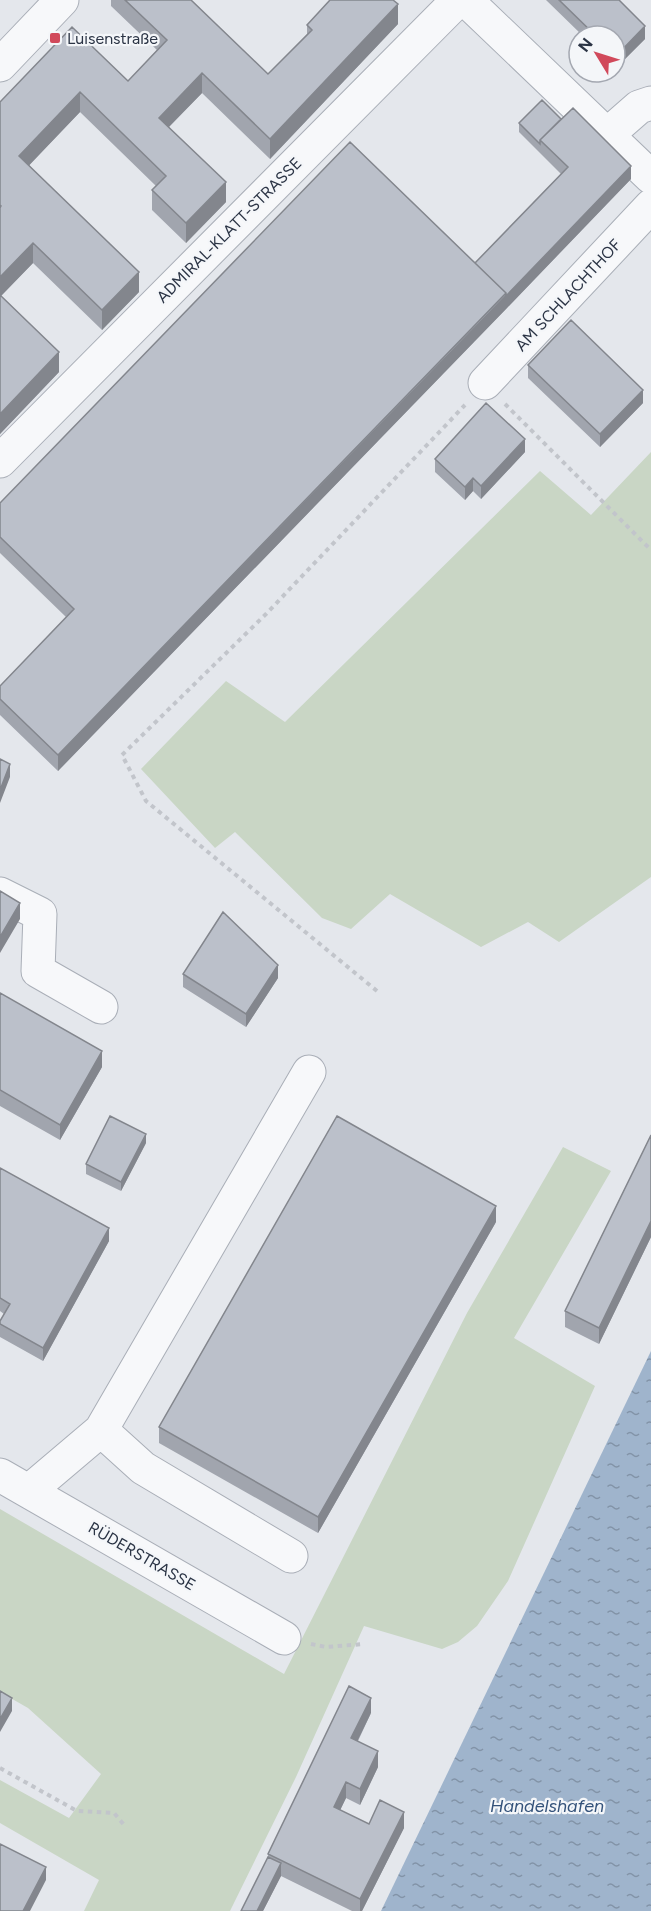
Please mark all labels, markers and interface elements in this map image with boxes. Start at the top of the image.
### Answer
north arrow [567,24,627,84]
place label: Luisenstraße [67,29,158,48]
marker: Luisenstraße [48,31,62,45]
text: N [574,34,597,56]
street label: ADMIRAL-KLATT-STRASSE [153,154,305,306]
street label: AM SCHLACHTHOF [511,235,625,355]
street label: RÜDERSTRASSE [85,1518,199,1594]
water label: Handelshafen [490,1795,604,1817]

